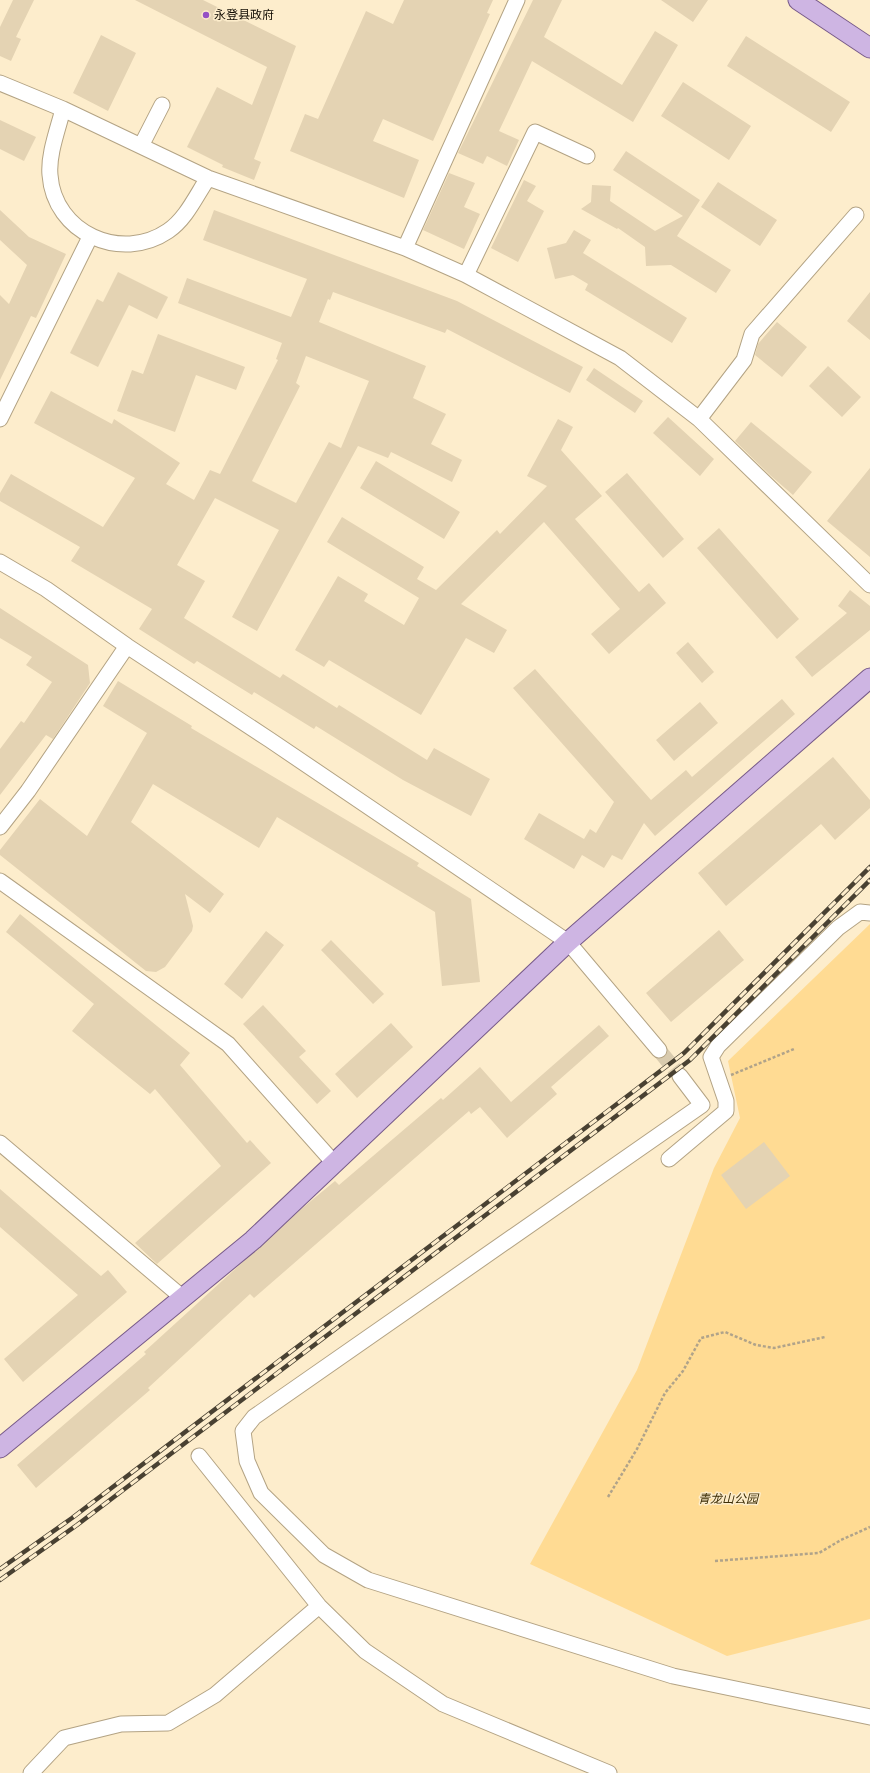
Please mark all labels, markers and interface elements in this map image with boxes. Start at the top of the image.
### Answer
place label: 永登县政府 [214,6,274,22]
marker: 永登县政府 [201,10,211,20]
park label: 青龙山公园 [698,1490,760,1506]

